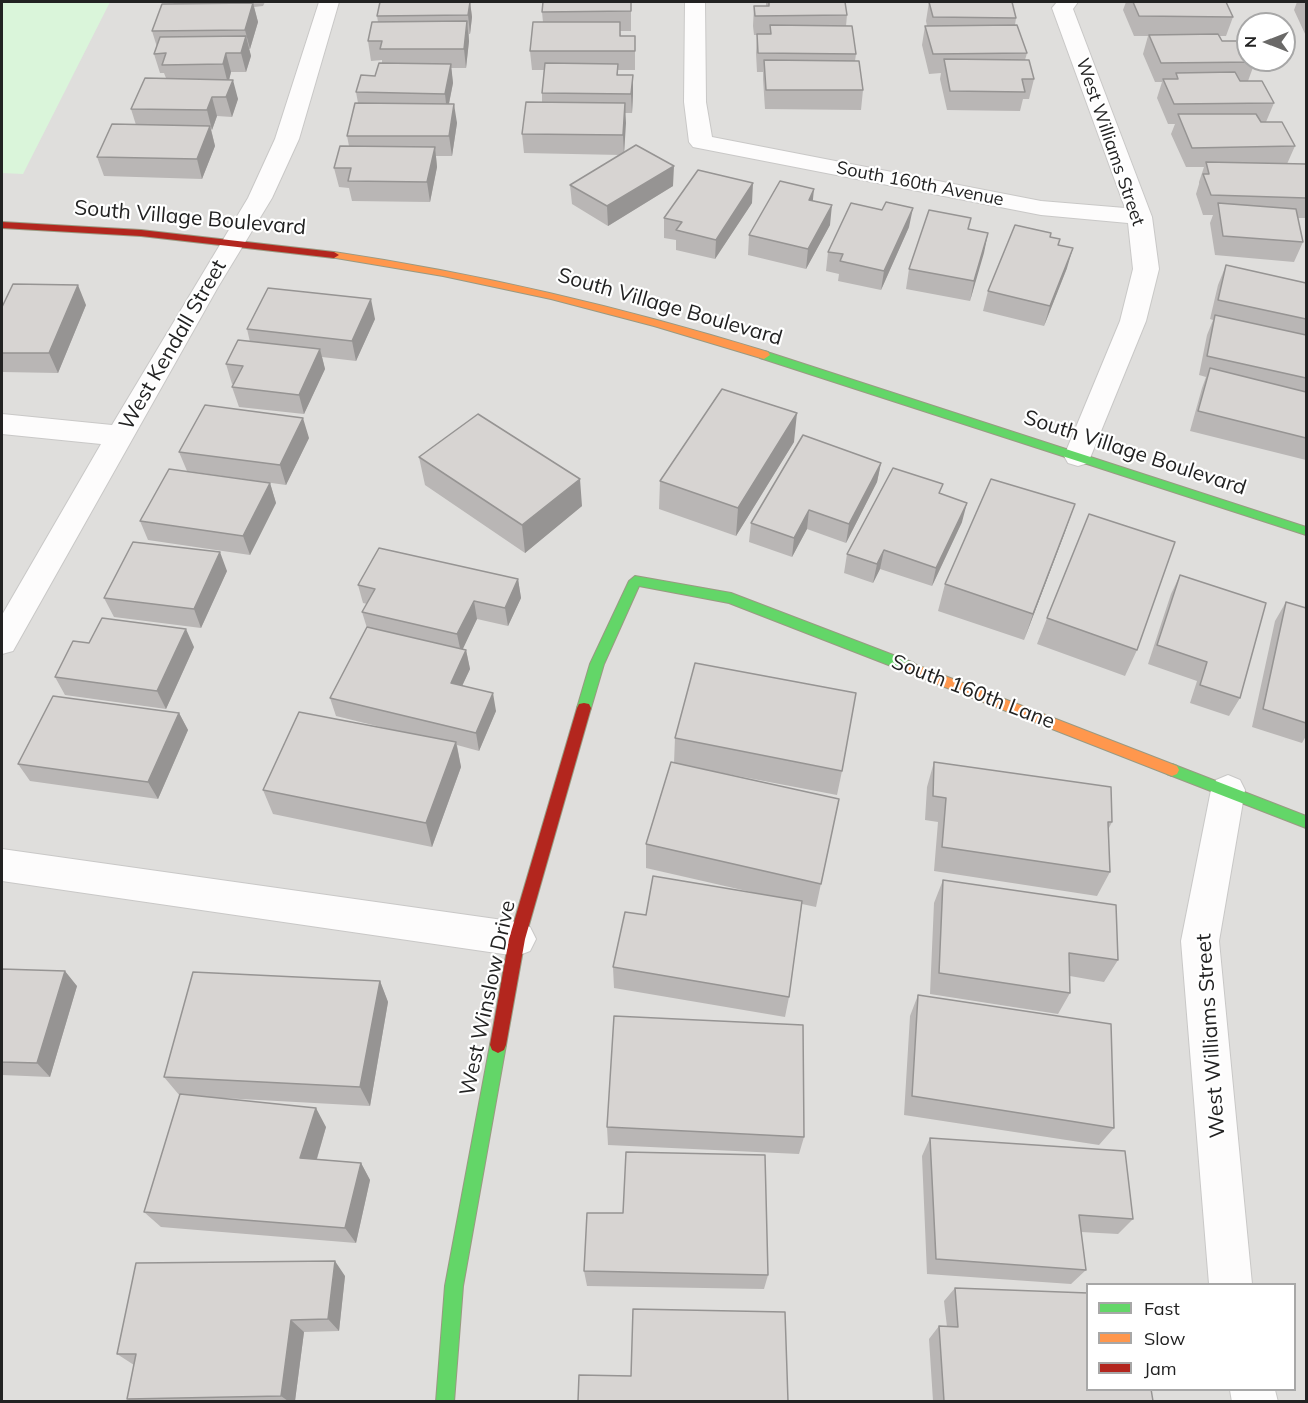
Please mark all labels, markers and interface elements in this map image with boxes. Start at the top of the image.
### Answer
north arrow [1236,12,1296,72]
text: N [1240,36,1260,48]
street label: West Williams Street [1071,55,1149,229]
street label: South 160th Avenue [834,157,1006,211]
street label: South Village Boulevard [73,195,307,241]
street label: West Kendall Street [114,255,232,435]
street label: South Village Boulevard [555,263,785,351]
street label: South Village Boulevard [1021,405,1249,501]
street label: South 160th Lane [888,649,1058,735]
street label: West Winslow Drive [455,898,521,1098]
street label: West Williams Street [1191,933,1231,1139]
legend [1086,1283,1296,1391]
text: Fast [1144,1297,1180,1320]
text: Slow [1144,1327,1185,1350]
text: Jam [1144,1357,1177,1380]

